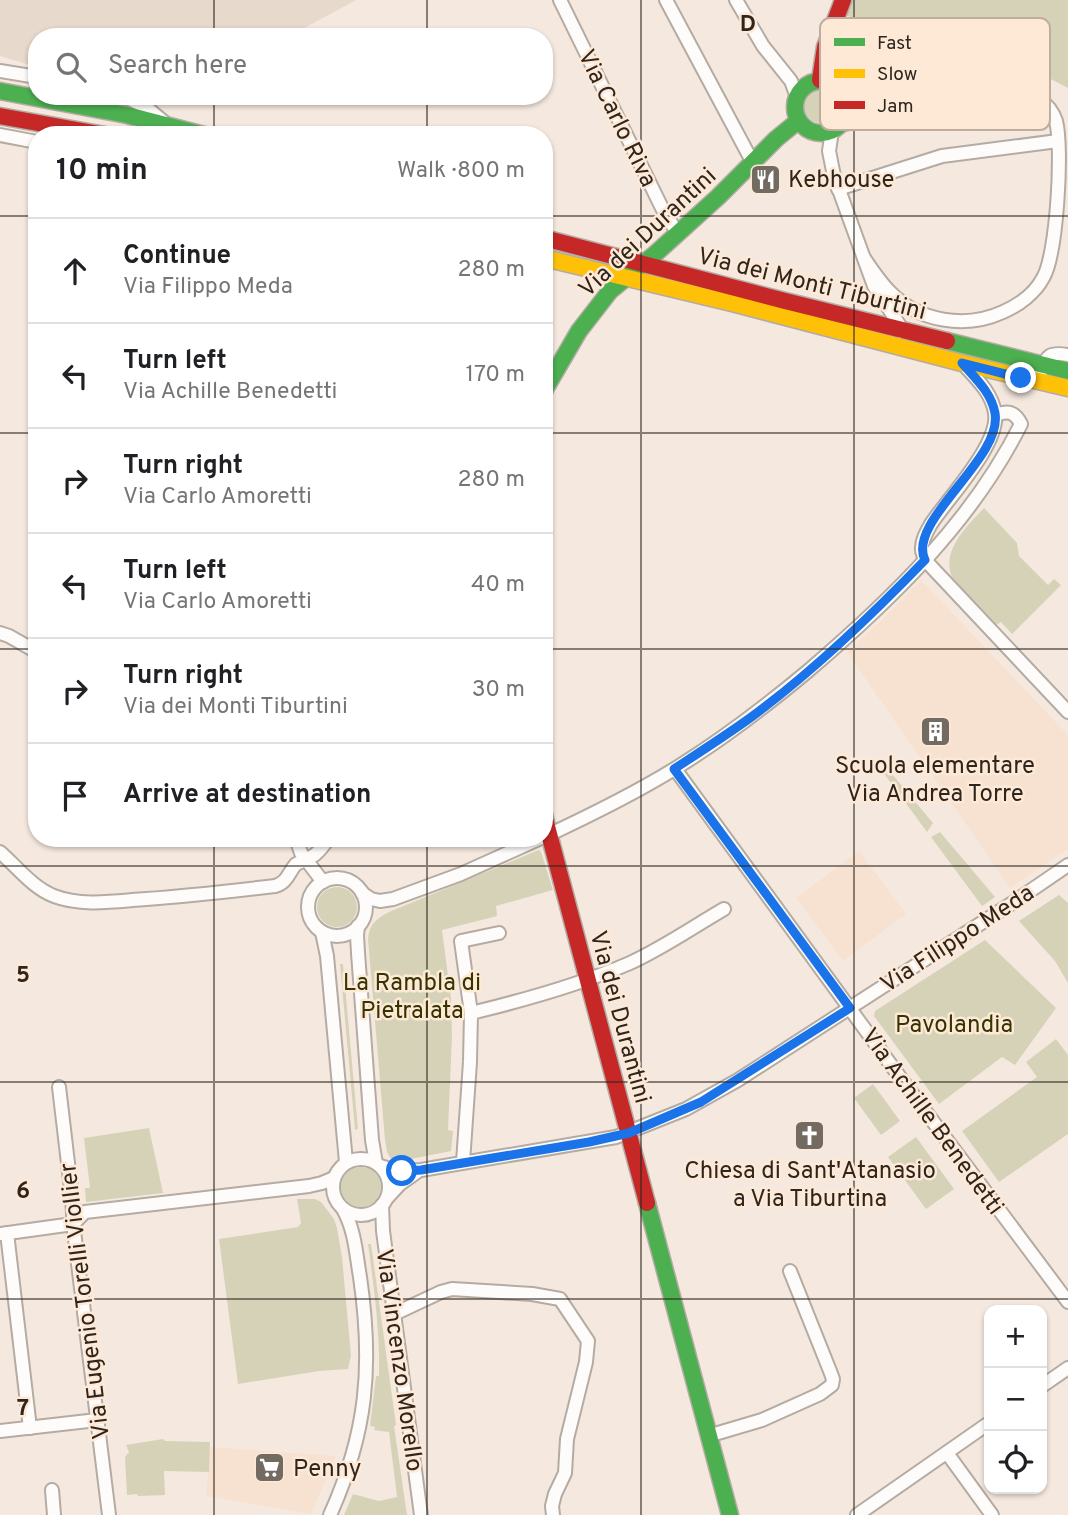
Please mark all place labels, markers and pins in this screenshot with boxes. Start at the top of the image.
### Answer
restaurant icon: Kebhouse [748,162,782,196]
place label: Kebhouse [788,166,894,196]
building icon: Scuola elementare Via Andrea Torre [918,714,952,748]
place label: Scuola elementare Via Andrea Torre [835,752,1035,810]
church icon: Chiesa di Sant'Atanasio a Via Tiburtina [793,1119,827,1153]
place label: Chiesa di Sant'Atanasio a Via Tiburtina [684,1157,936,1215]
supermarket icon: Penny [253,1451,287,1485]
place label: Penny [293,1455,361,1485]

